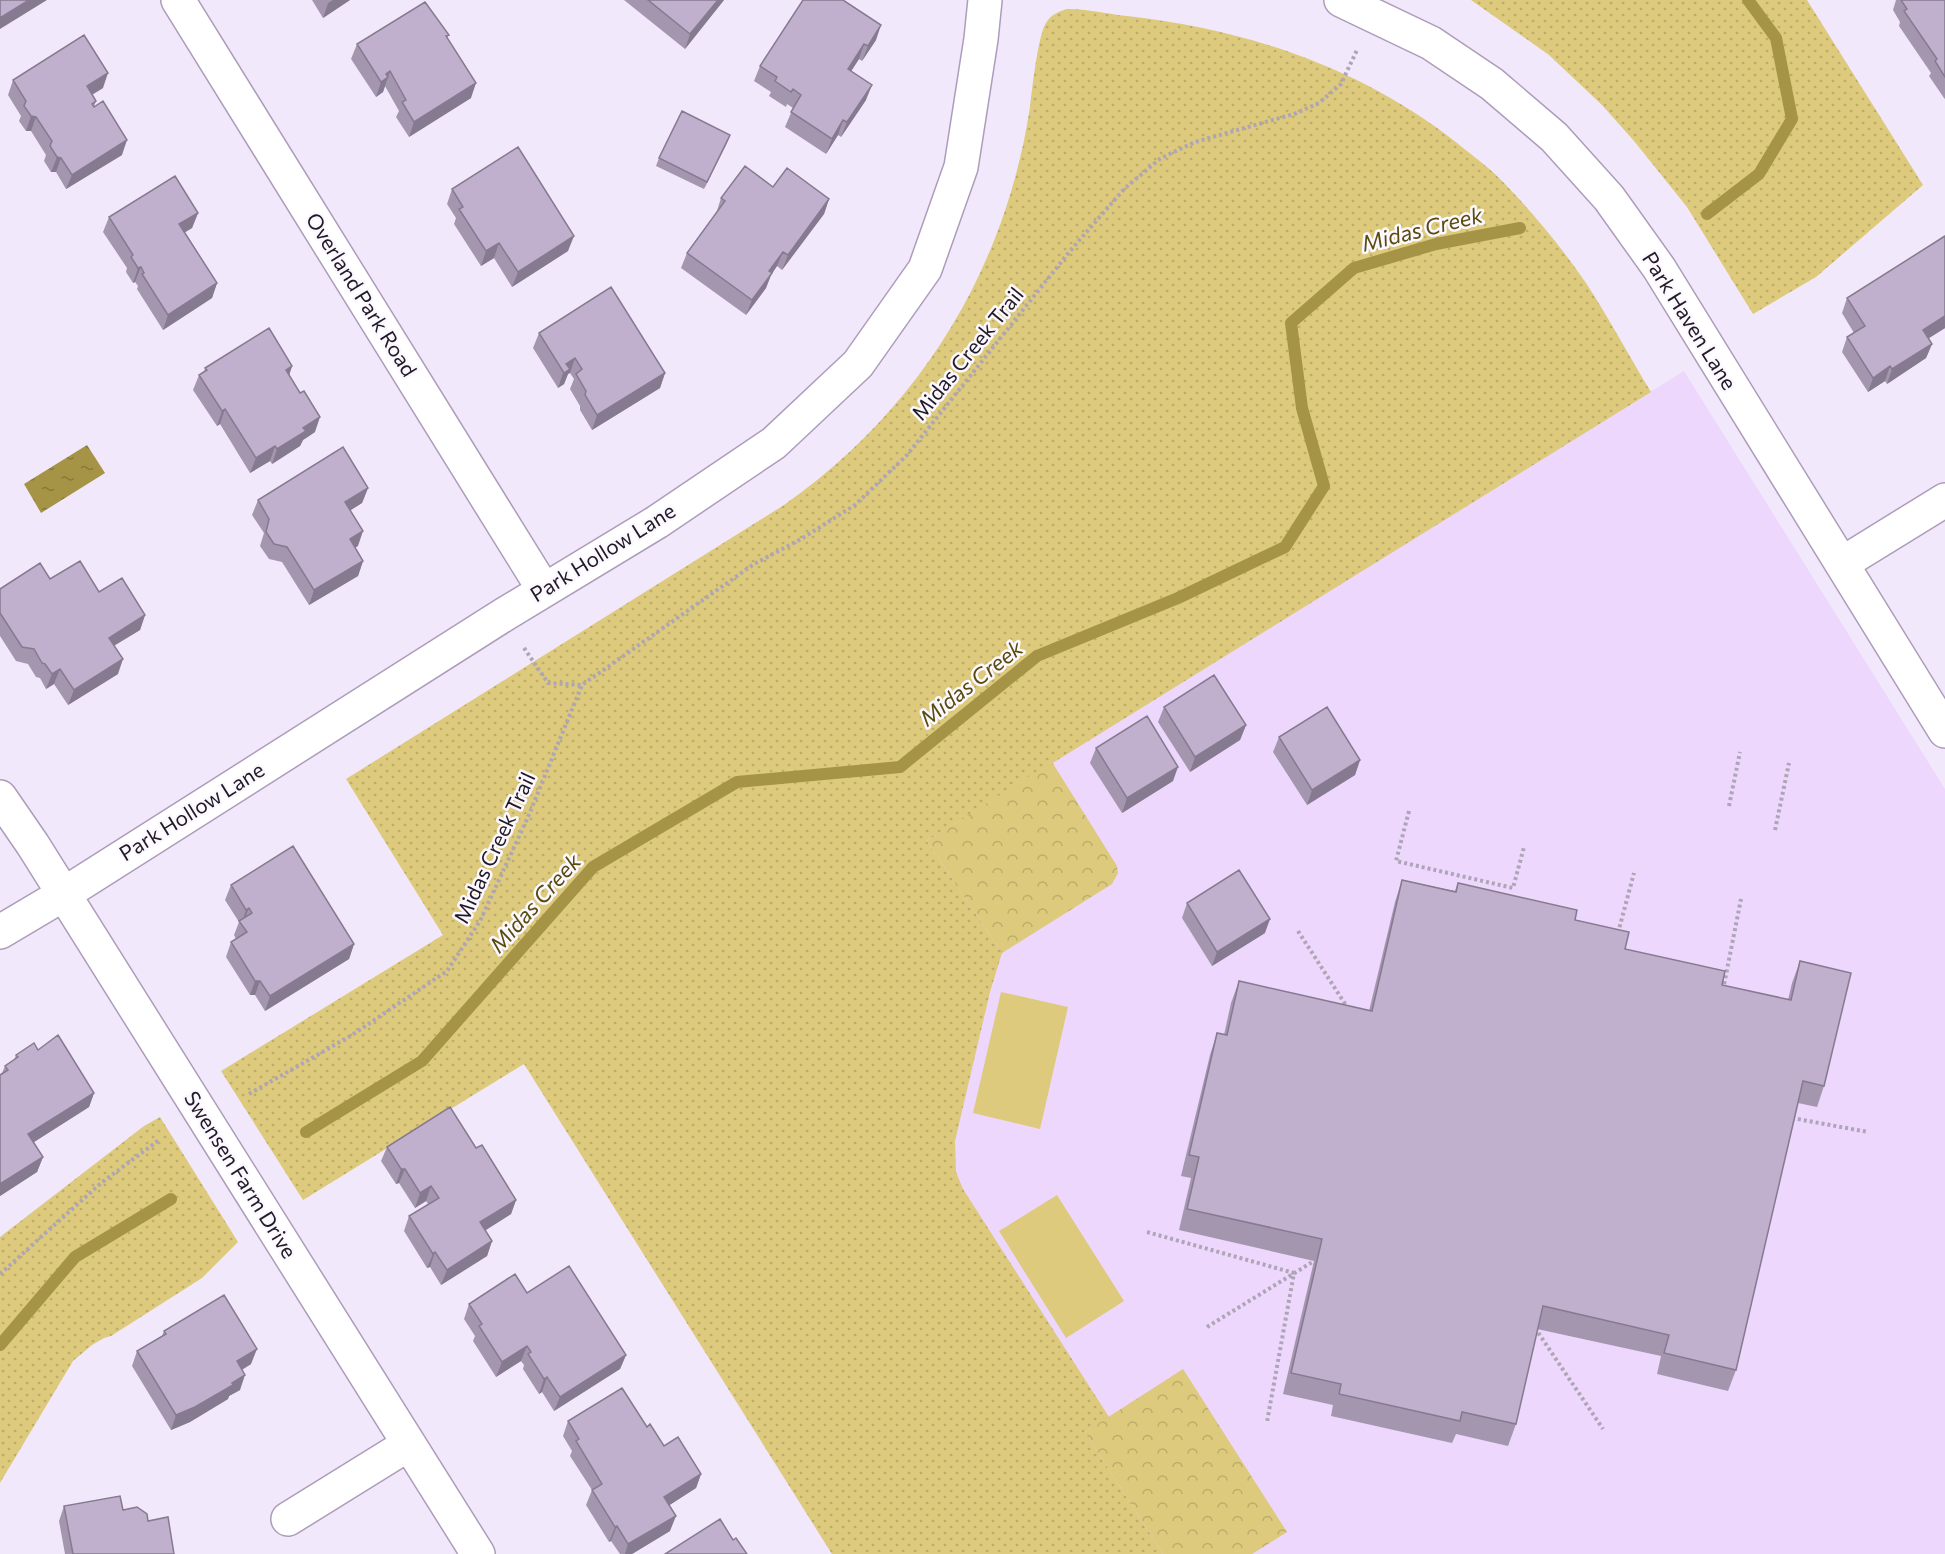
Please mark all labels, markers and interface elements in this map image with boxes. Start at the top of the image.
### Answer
water label: Midas Creek [1359,200,1486,257]
street label: Overland Park Road [302,208,423,381]
street label: Park Haven Lane [1638,247,1743,394]
street label: Midas Creek Trail [906,282,1028,425]
street label: Park Hollow Lane [525,497,679,606]
water label: Midas Creek [914,633,1029,731]
street label: Park Hollow Lane [114,756,268,865]
street label: Midas Creek Trail [449,768,541,928]
water label: Midas Creek [484,848,586,958]
street label: Swensen Farm Drive [180,1086,303,1262]

